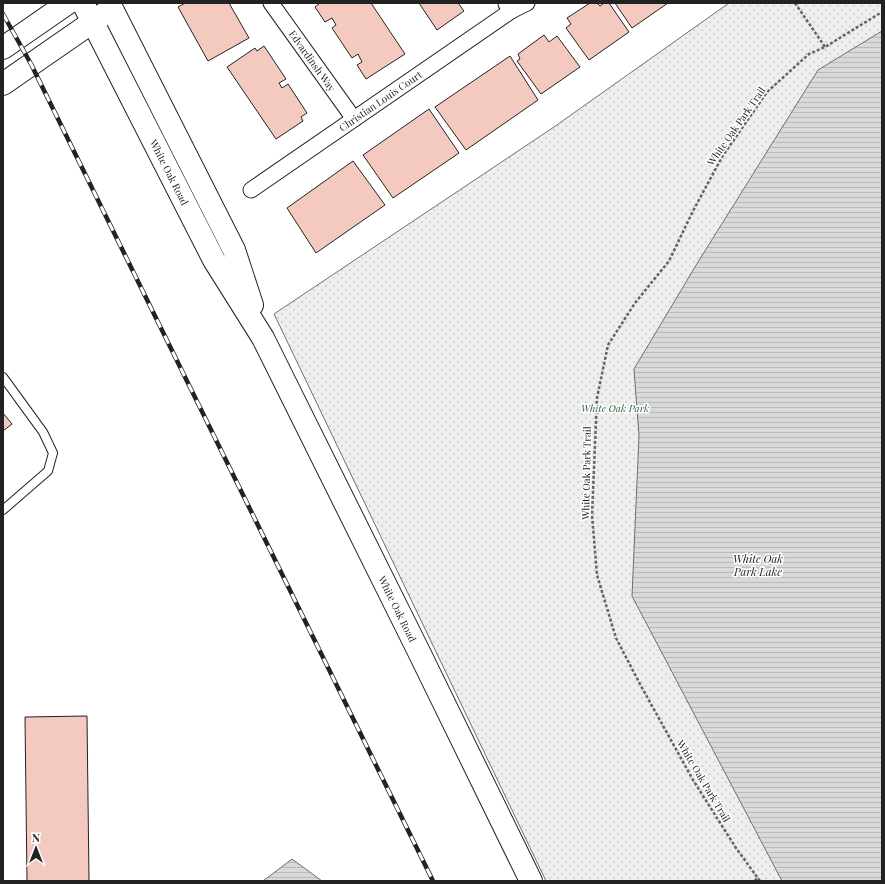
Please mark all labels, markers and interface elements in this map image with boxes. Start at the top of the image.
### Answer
street label: Edvardinsh Way [286,27,339,94]
street label: Christian Louis Court [336,67,425,134]
street label: White Oak Park Trail [703,84,769,169]
street label: White Oak Road [146,136,192,208]
park label: White Oak Park [581,401,649,415]
street label: White Oak Park Trail [578,426,594,521]
water label: White Oak Park Lake [733,551,783,579]
street label: White Oak Road [375,573,420,644]
street label: White Oak Park Trail [673,737,734,825]
north arrow [16,828,56,868]
text: N [32,830,40,845]

